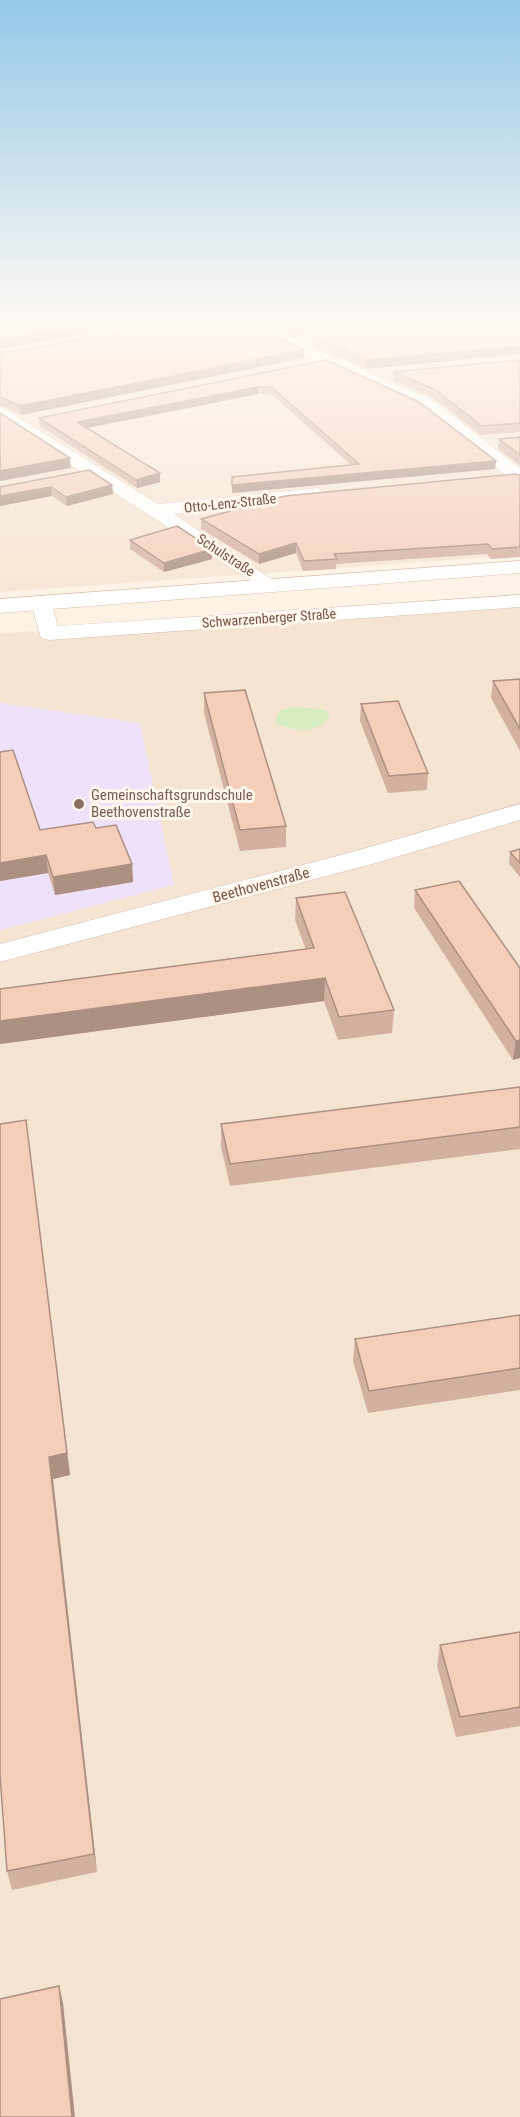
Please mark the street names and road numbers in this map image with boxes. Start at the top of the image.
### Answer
street label: Otto-Lenz-Straße [183,490,277,516]
street label: Schulstraße [194,530,258,580]
street label: Schwarzenberger Straße [201,605,337,631]
street label: Beethovenstraße [211,863,311,907]

